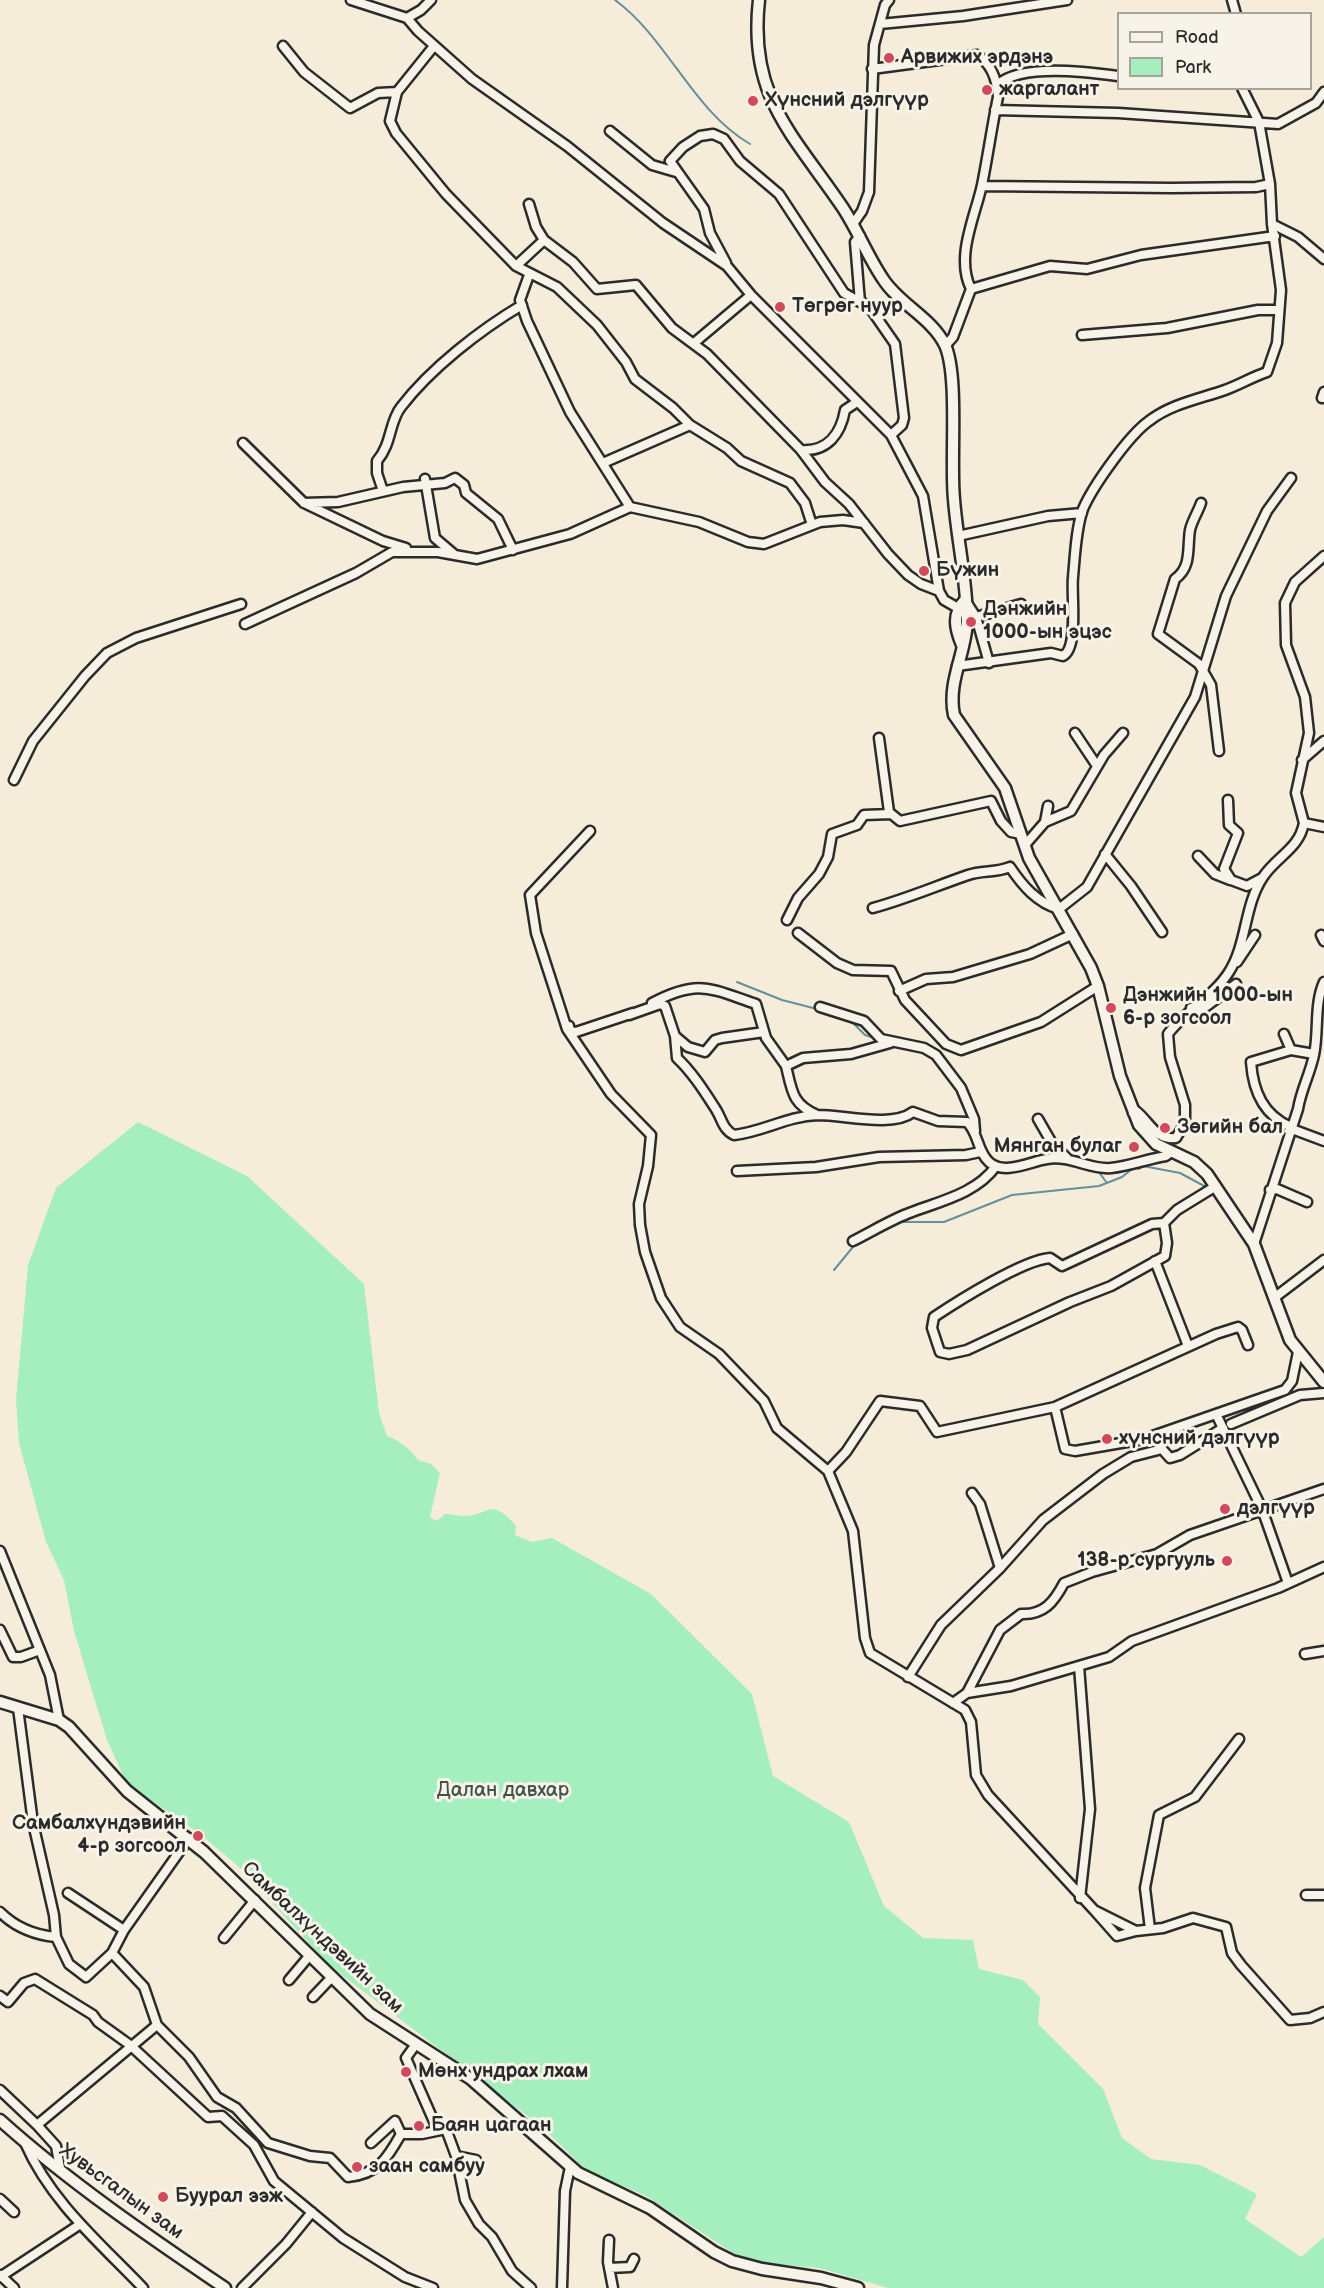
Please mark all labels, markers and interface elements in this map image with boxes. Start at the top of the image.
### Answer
legend [1117,12,1312,90]
text: Road [1175,27,1219,48]
place label: Арвижих эрдэнэ [901,46,1053,70]
marker: Арвижих эрдэнэ [882,51,896,65]
text: Park [1175,57,1211,78]
place label: жаргалант [999,78,1099,102]
marker: жаргалант [980,83,994,97]
place label: Хүнсний дэлгүүр [765,89,929,113]
marker: Хүнсний дэлгүүр [746,94,760,108]
place label: Төгрөг нуур [792,295,903,319]
marker: Төгрөг нуур [773,300,787,314]
place label: Бүжин [936,559,999,583]
marker: Бүжин [917,564,931,578]
place label: Дэнжийн 1000-ын эцэс [983,598,1112,645]
marker: Дэнжийн 1000-ын эцэс [964,615,978,629]
place label: Дэнжийн 1000-ын 6-р зогсоол [1123,984,1293,1031]
marker: Дэнжийн 1000-ын 6-р зогсоол [1104,1001,1118,1015]
place label: Зөгийн бал [1177,1116,1283,1140]
marker: Зөгийн бал [1158,1121,1172,1135]
place label: Мянган булаг [994,1135,1122,1159]
marker: Мянган булаг [1127,1140,1141,1154]
place label: хүнсний дэлгүүр [1119,1427,1280,1451]
marker: хүнсний дэлгүүр [1100,1432,1114,1446]
place label: дэлгүүр [1237,1497,1315,1521]
marker: дэлгүүр [1218,1502,1232,1516]
place label: 138-р сургууль [1077,1549,1215,1573]
marker: 138-р сургууль [1220,1554,1234,1568]
park label: Далан давхар [437,1779,569,1803]
place label: Самбалхүндэвийн 4-р зогсоол [12,1812,186,1859]
marker: Самбалхүндэвийн 4-р зогсоол [191,1829,205,1843]
street label: Самбалхүндэвийн зам [236,1857,408,2019]
place label: Мөнх ундрах лхам [418,2060,588,2084]
marker: Мөнх ундрах лхам [399,2065,413,2079]
place label: Баян цагаан [431,2114,551,2138]
marker: Баян цагаан [412,2119,426,2133]
street label: Хувьсгалын зам [54,2139,188,2245]
place label: заан самбуу [369,2155,485,2179]
marker: заан самбуу [350,2160,364,2174]
place label: Буурал ээж [175,2185,283,2209]
marker: Буурал ээж [156,2190,170,2204]

